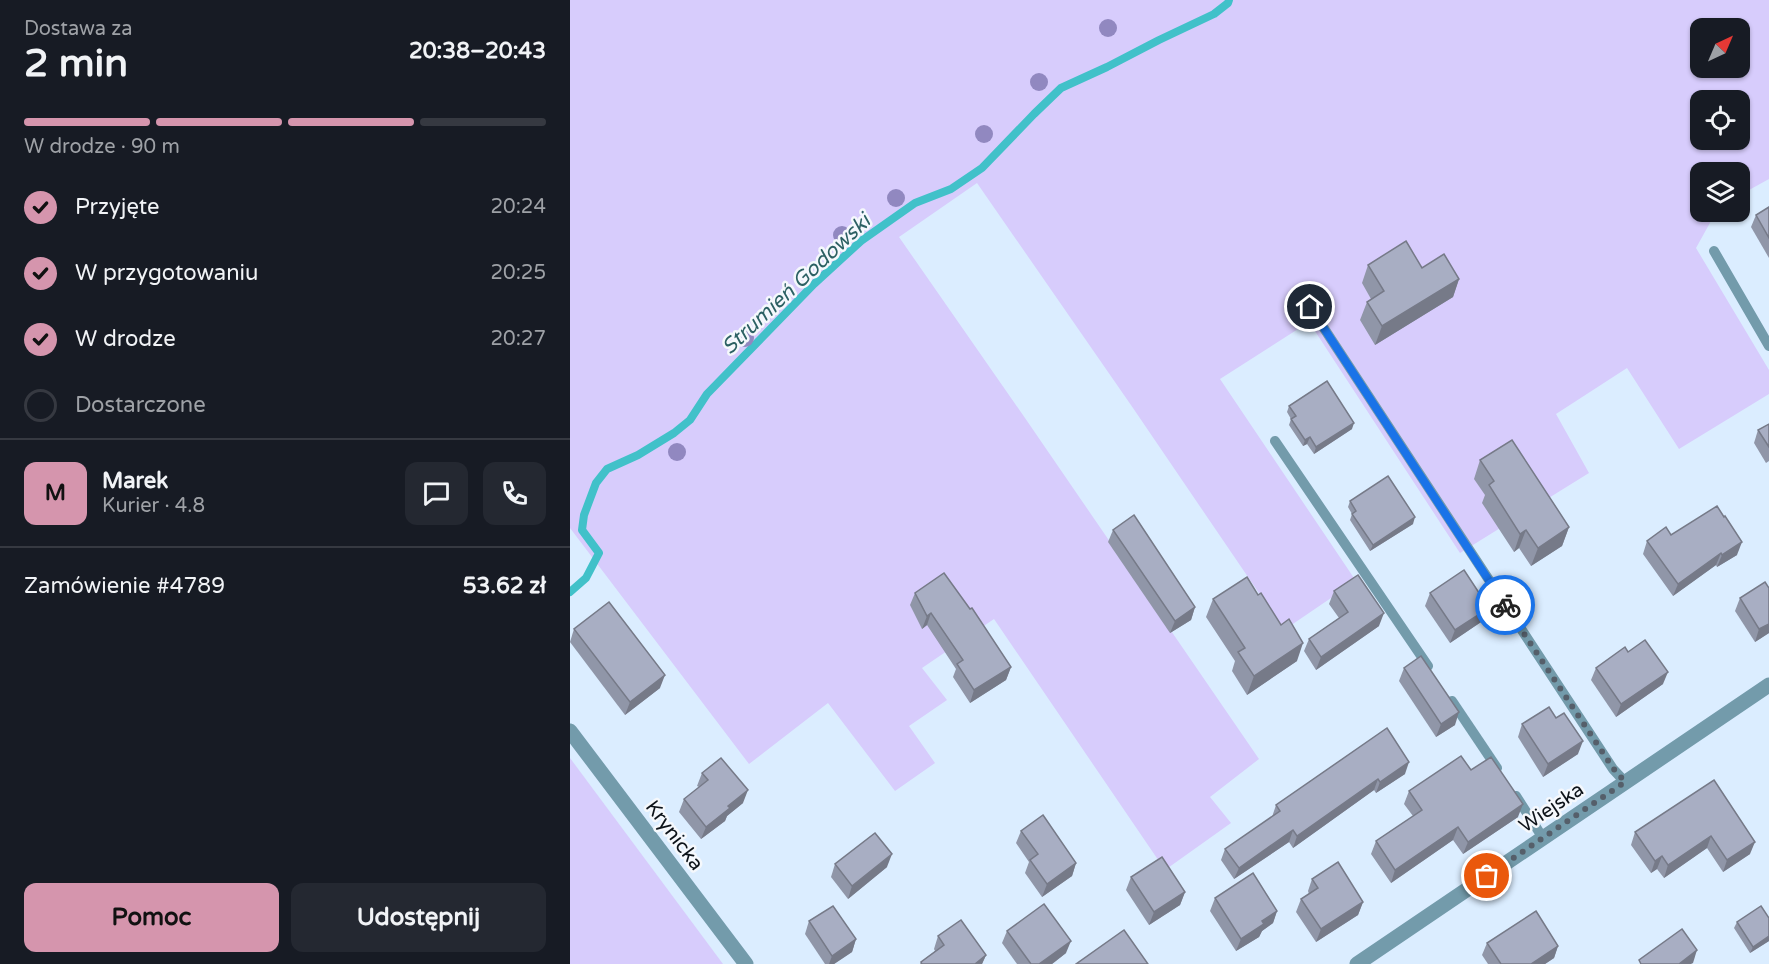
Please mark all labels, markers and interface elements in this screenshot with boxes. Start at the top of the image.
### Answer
text: Dostawa za [24,17,132,41]
north arrow [1690,18,1750,78]
map controls [1690,18,1750,222]
text: 20:38–20:43 [409,38,546,64]
text: 2 min [24,40,128,87]
button: locate [1690,90,1750,150]
text: W drodze · 90 m [24,135,180,159]
button: layers [1690,162,1750,222]
icon: check [24,191,57,224]
text: Przyjęte [75,194,160,220]
text: 20:24 [491,195,546,219]
water label: Strumień Godowski [717,207,878,360]
icon: check [24,257,57,290]
text: W przygotowaniu [75,260,258,286]
text: 20:25 [491,261,546,285]
pin [1284,281,1335,332]
icon: home [1293,290,1326,323]
icon: check [24,323,57,356]
text: W drodze [75,326,176,352]
text: 20:27 [491,327,546,351]
text: Dostarczone [75,392,206,418]
button: chat [405,462,468,525]
button: phone [483,462,546,525]
text: Marek [102,468,168,494]
text: M [45,480,66,506]
text: Kurier · 4.8 [102,494,205,518]
text: Zamówienie #4789 [24,573,225,599]
text: 53.62 zł [463,573,546,599]
courier [1475,575,1535,635]
icon: bike [1489,589,1522,622]
street label: Wiejska [1515,777,1589,838]
street label: Krynicka [640,796,708,875]
pin [1461,850,1512,901]
icon: bag [1470,859,1503,892]
button: Pomoc [24,883,279,952]
button: Udostępnij [291,883,546,952]

